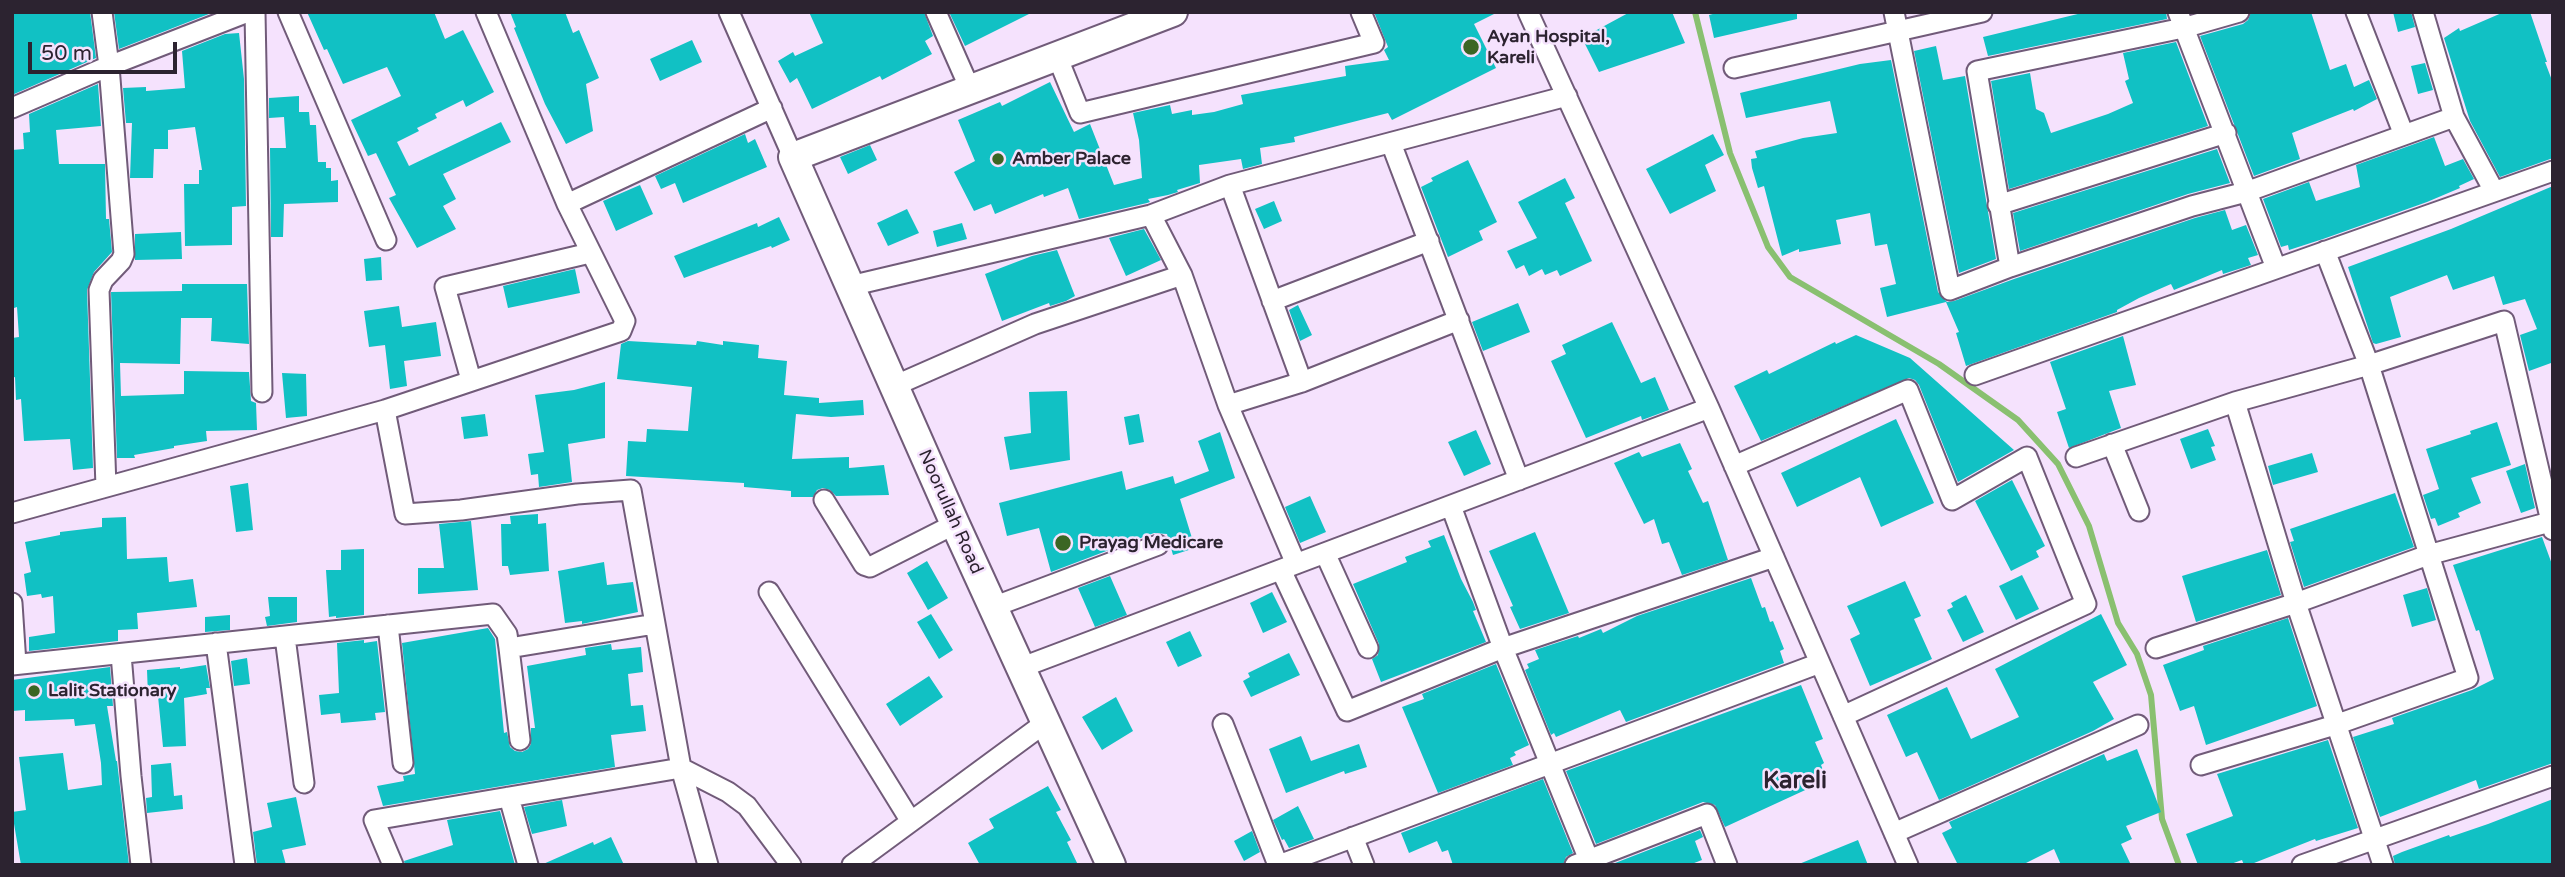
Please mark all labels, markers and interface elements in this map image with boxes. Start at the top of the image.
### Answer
place label: Ayan Hospital, Kareli [1487,26,1610,68]
scale bar [32,28,180,72]
marker: Ayan Hospital, Kareli [1461,37,1481,57]
text: 50 m [41,41,92,66]
place label: Amber Palace [1012,148,1131,170]
marker: Amber Palace [990,151,1006,167]
street label: Noorullah Road [913,446,987,578]
place label: Prayag Medicare [1079,532,1223,554]
marker: Prayag Medicare [1053,533,1073,553]
place label: Lalit Stationary [48,680,176,702]
marker: Lalit Stationary [26,683,42,699]
district label: Kareli [1763,768,1827,796]

